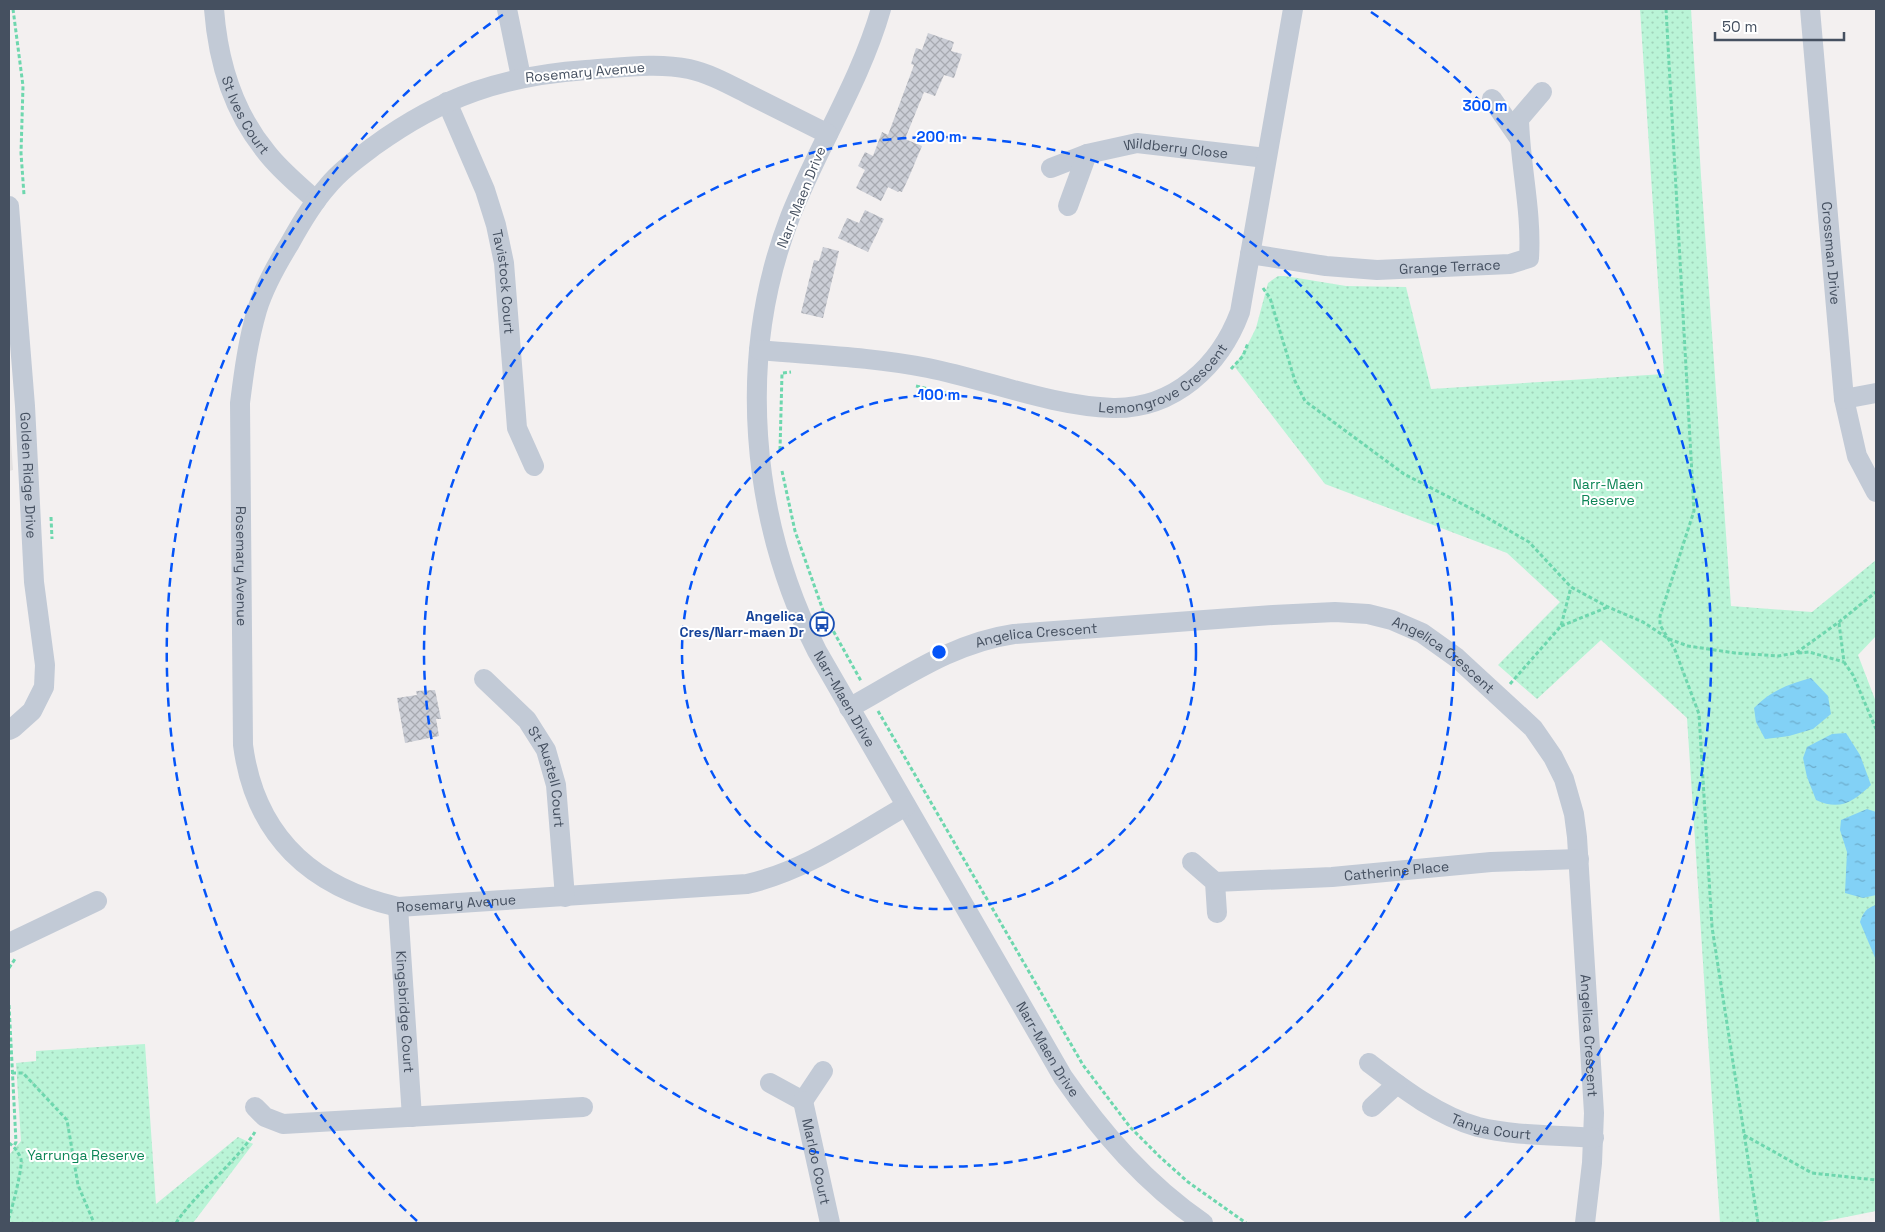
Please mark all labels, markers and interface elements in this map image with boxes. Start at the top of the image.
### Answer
scale bar [1715,10,1844,42]
text: 50 m [1722,17,1757,36]
street label: Rosemary Avenue [524,58,646,86]
street label: St Ives Court [218,74,274,158]
text: 300 m [1462,96,1508,115]
text: 200 m [917,127,961,146]
street label: Wildberry Close [1122,134,1229,163]
street label: Narr-Maen Drive [772,144,830,250]
street label: Crossman Drive [1818,201,1845,305]
street label: Tavistock Court [488,228,519,335]
street label: Grange Terrace [1399,255,1501,278]
street label: Lemongrove Crescent [1098,340,1231,417]
text: 100 m [918,385,960,404]
street label: Golden Ridge Drive [16,412,41,539]
park label: Narr-Maen Reserve [1573,475,1643,509]
street label: Rosemary Avenue [232,506,251,626]
place label: Angelica Cres/Narr-maen Dr [680,607,804,641]
bus stop icon: Angelica Cres/Narr-maen Dr [809,611,835,637]
street label: Angelica Crescent [1389,612,1499,697]
street label: Angelica Crescent [973,619,1098,652]
centre of rings [930,643,948,661]
street label: Narr-Maen Drive [810,648,879,750]
street label: St Austell Court [524,722,568,828]
street label: Catherine Place [1343,857,1450,885]
street label: Rosemary Avenue [396,890,517,916]
street label: Kingsbridge Court [392,950,418,1074]
street label: Angelica Crescent [1576,974,1602,1097]
street label: Narr-Maen Drive [1012,998,1083,1101]
street label: Tanya Court [1448,1109,1532,1143]
street label: Marloo Court [798,1117,835,1206]
park label: Yarrunga Reserve [27,1146,145,1164]

